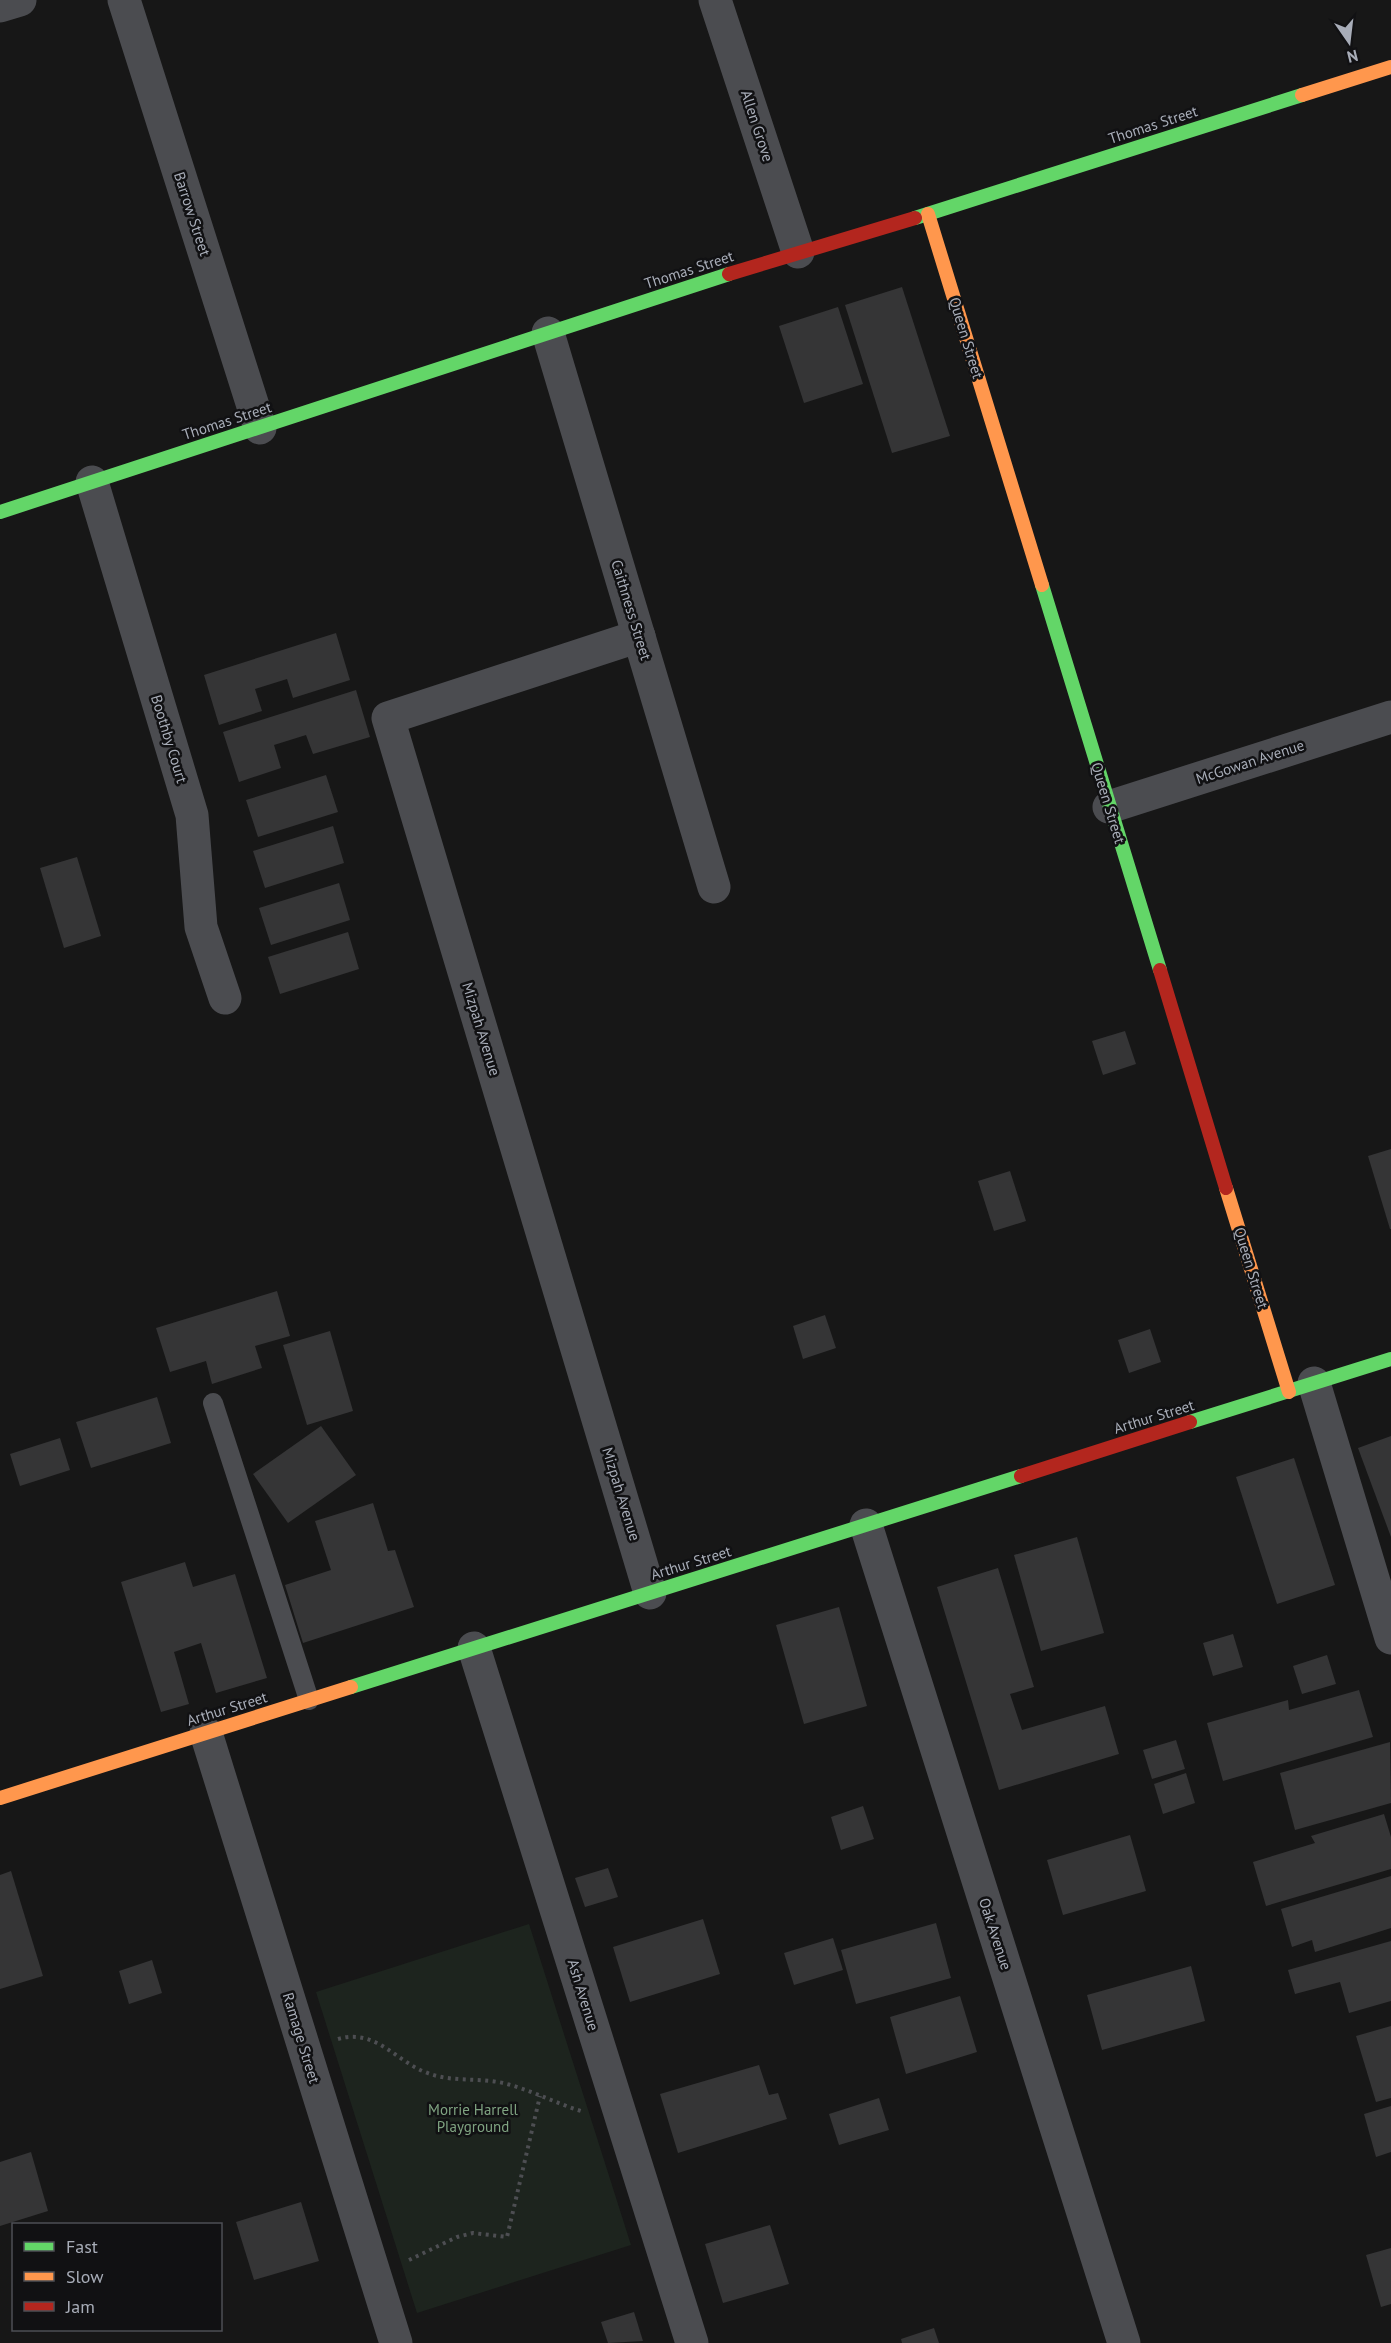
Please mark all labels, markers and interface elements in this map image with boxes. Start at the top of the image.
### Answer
north arrow [1319,12,1379,72]
text: N [1345,46,1360,68]
street label: Allen Grove [737,88,778,164]
street label: Thomas Street [1106,101,1200,148]
street label: Barrow Street [170,169,215,258]
street label: Thomas Street [642,246,736,293]
street label: Queen Street [945,295,988,381]
street label: Thomas Street [180,397,274,444]
street label: Caithness Street [607,557,656,662]
street label: Boothby Court [147,692,192,785]
street label: McGowan Avenue [1193,735,1306,788]
street label: Queen Street [1087,760,1130,846]
street label: Mizpah Avenue [458,980,505,1078]
street label: Queen Street [1230,1225,1273,1311]
street label: Arthur Street [1111,1395,1196,1438]
street label: Mizpah Avenue [598,1445,645,1543]
street label: Arthur Street [648,1541,733,1584]
street label: Arthur Street [184,1687,269,1730]
street label: Oak Avenue [975,1895,1016,1972]
street label: Ash Avenue [564,1957,603,2033]
street label: Ramage Street [279,1990,324,2085]
park label: Morrie Harrell Playground [428,2100,519,2136]
legend [12,2223,222,2331]
text: Fast [66,2235,98,2258]
text: Slow [66,2265,104,2288]
text: Jam [65,2295,95,2318]

